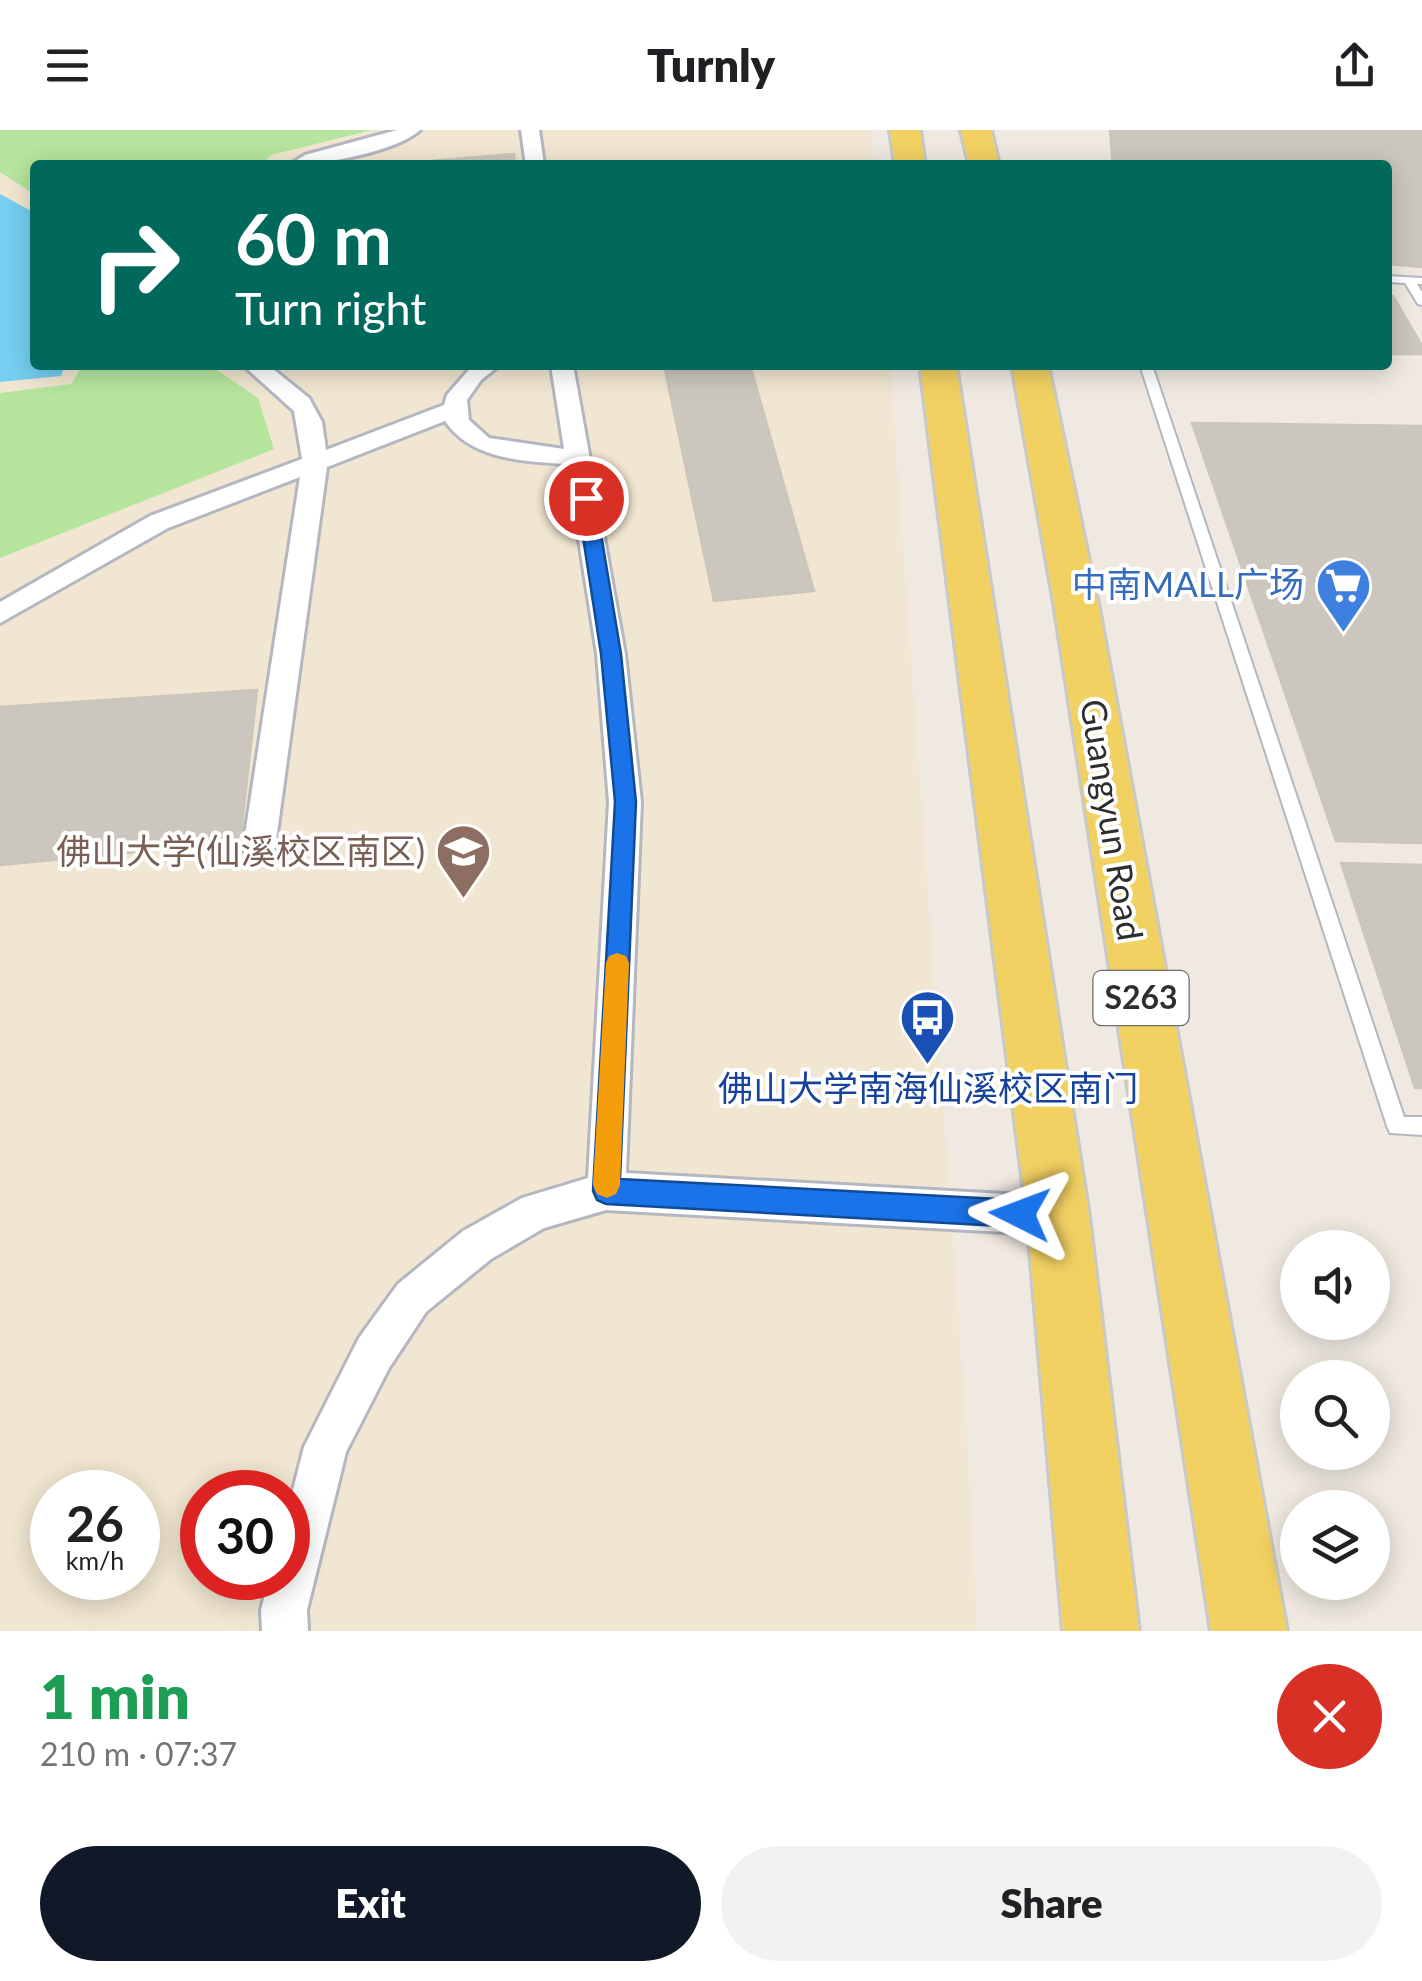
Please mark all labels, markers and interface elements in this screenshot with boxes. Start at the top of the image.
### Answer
icon: menu [40,38,95,93]
text: Turnly [647,38,775,92]
icon: share [1327,38,1382,93]
text: 60 m [235,196,392,280]
icon: right [70,200,200,330]
text: Turn right [235,281,426,335]
pin [544,456,629,541]
icon: arrive [559,471,614,526]
supermarket icon: 中南MALL广场 [1313,555,1373,634]
place label: 中南MALL广场 [1072,562,1304,604]
street label: Guangyun Road [1073,696,1153,943]
school or university icon: 佛山大学(仙溪校区南区) [434,822,494,901]
place label: 佛山大学(仙溪校区南区) [56,829,425,871]
road number: S263 [1094,971,1188,1025]
bus stop icon: 佛山大学南海仙溪校区南门 [898,988,958,1067]
place label: 佛山大学南海仙溪校区南门 [718,1066,1138,1108]
position arrow [968,1162,1072,1266]
map controls [1280,1230,1390,1600]
button: sound [1280,1230,1390,1340]
button: search [1280,1360,1390,1470]
speed limit sign: 30 [180,1470,310,1600]
button: layers [1280,1490,1390,1600]
text: 26 [66,1493,124,1553]
text: km/h [66,1545,124,1575]
text: 1 min [40,1660,190,1732]
button: close [1277,1664,1382,1769]
text: 210 m · 07:37 [40,1734,237,1773]
button: Exit [40,1846,701,1961]
button: Share [721,1846,1382,1961]

